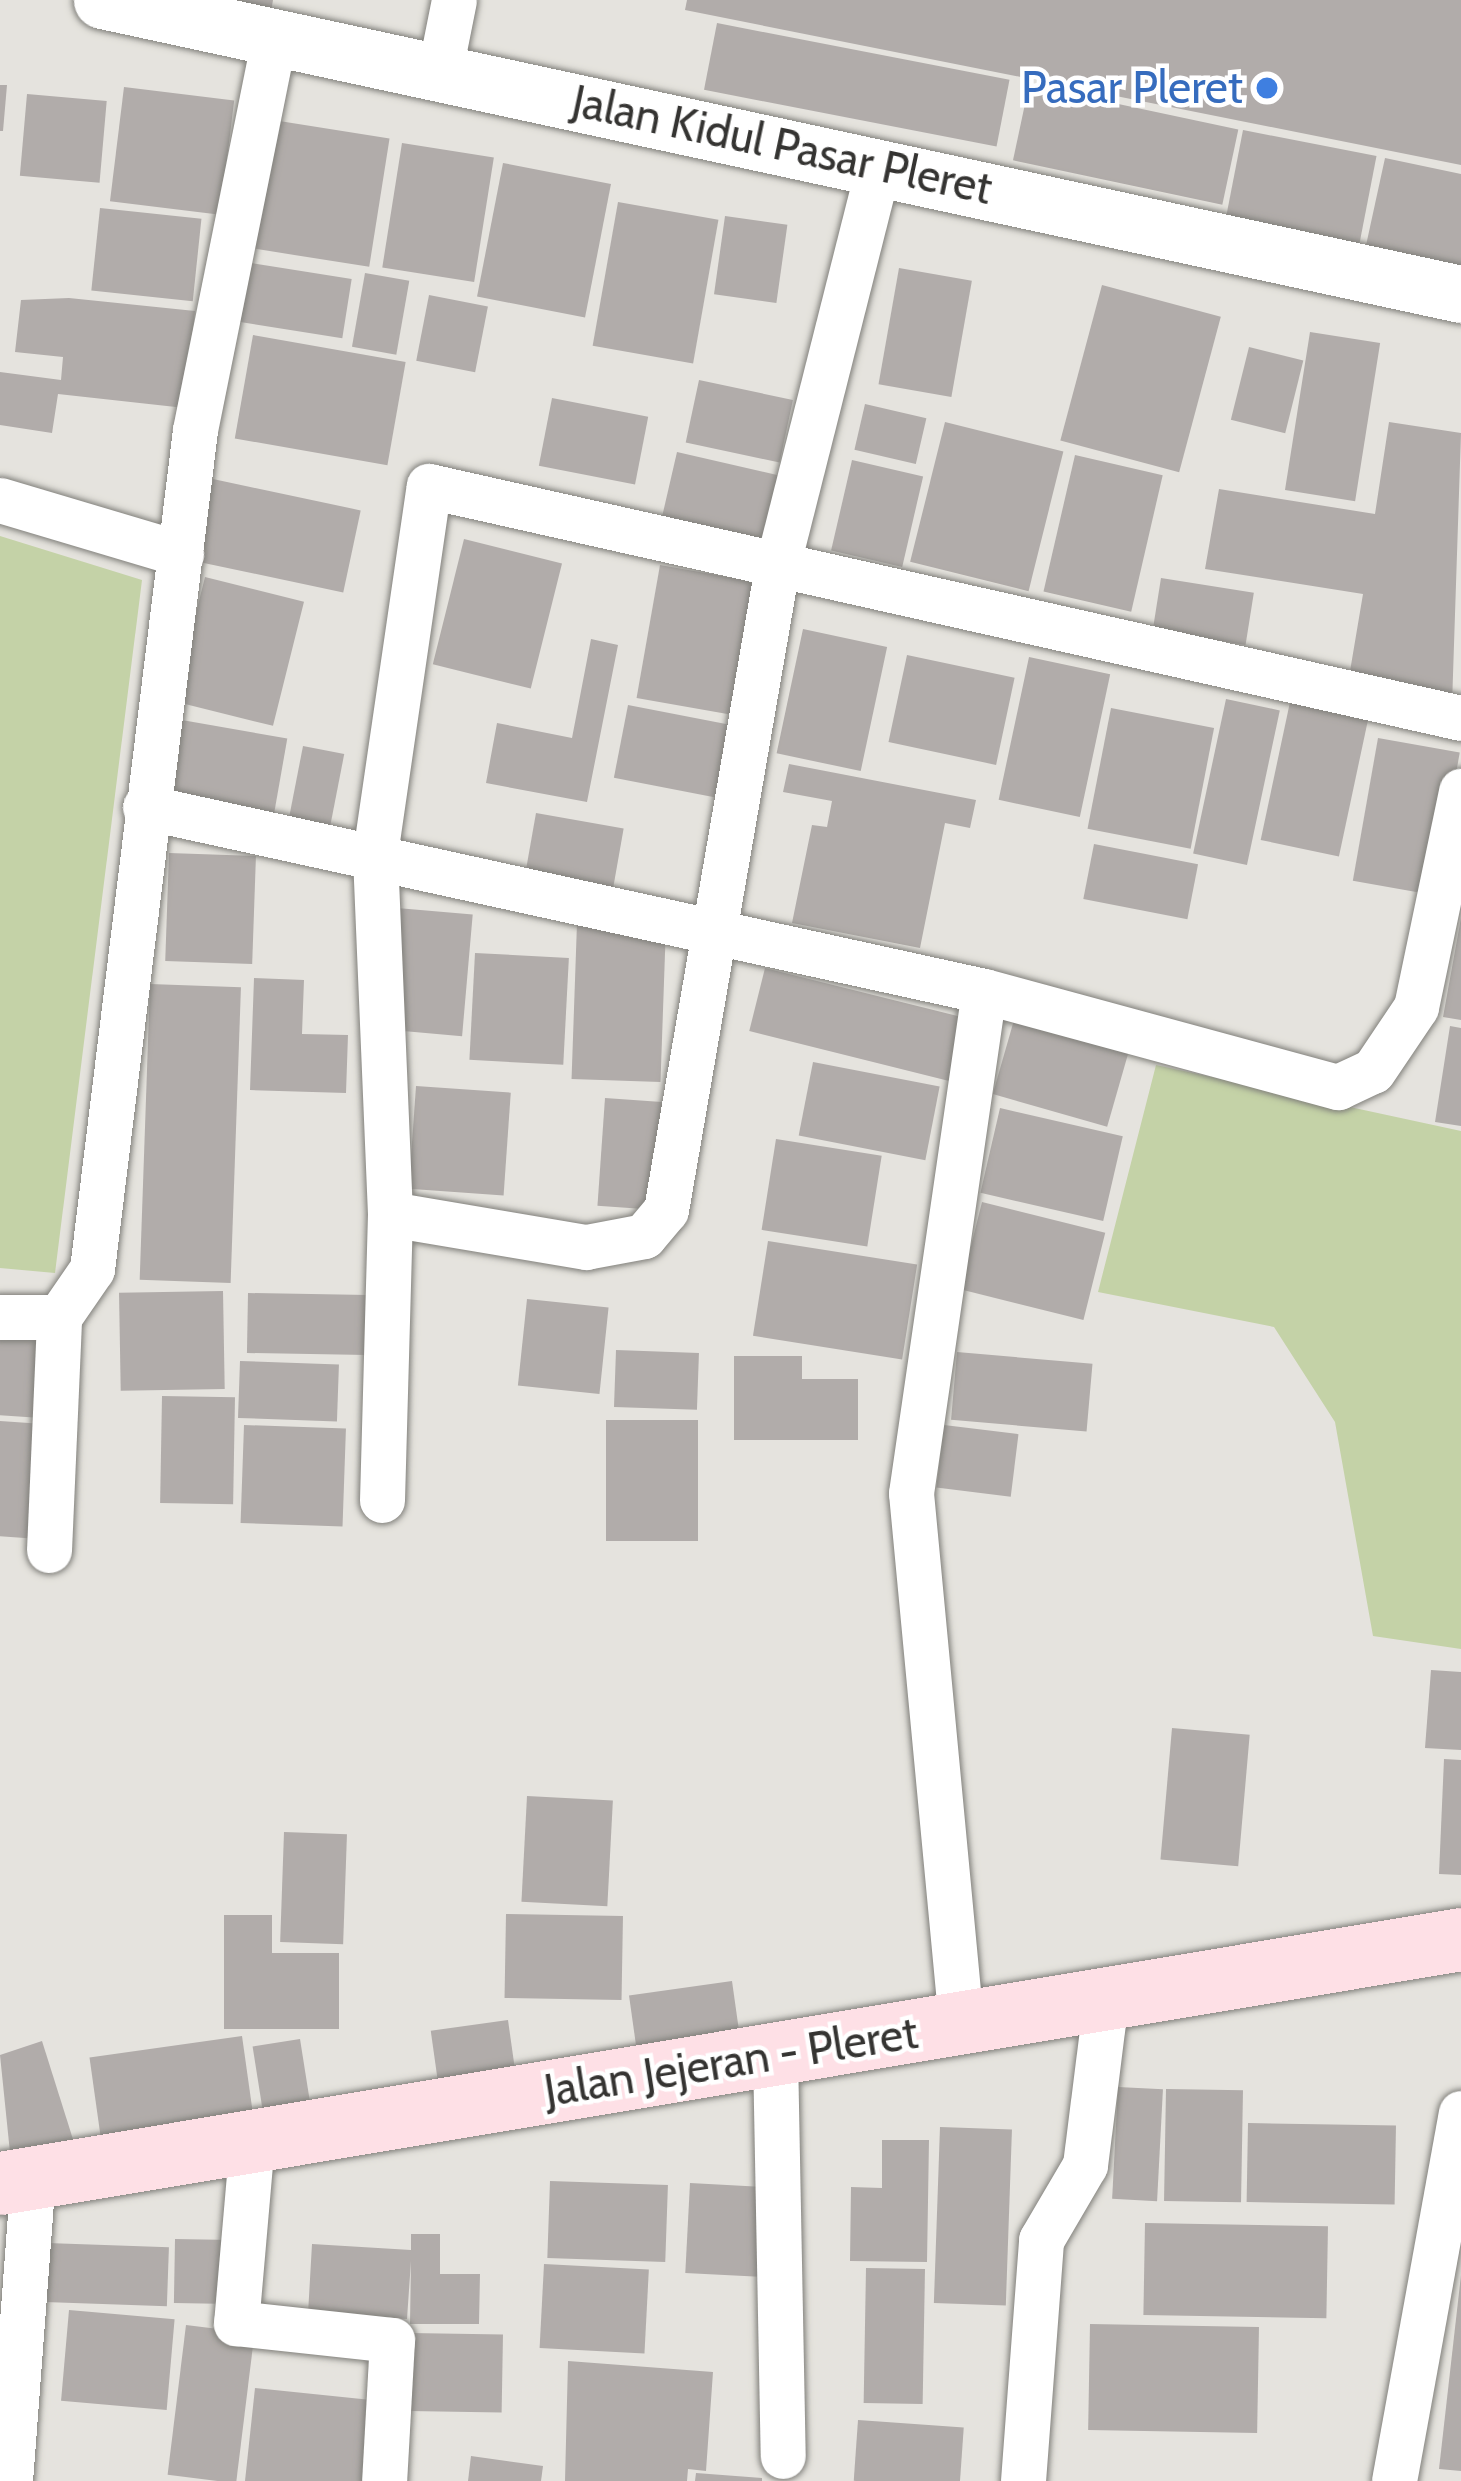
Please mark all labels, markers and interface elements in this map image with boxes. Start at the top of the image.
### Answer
place label: Pasar Pleret [1021,61,1243,115]
street label: Jalan Kidul Pasar Pleret [567,74,997,216]
marker: Pasar Pleret [1254,75,1280,101]
street label: Jalan Jejeran - Pleret [540,2006,922,2118]

